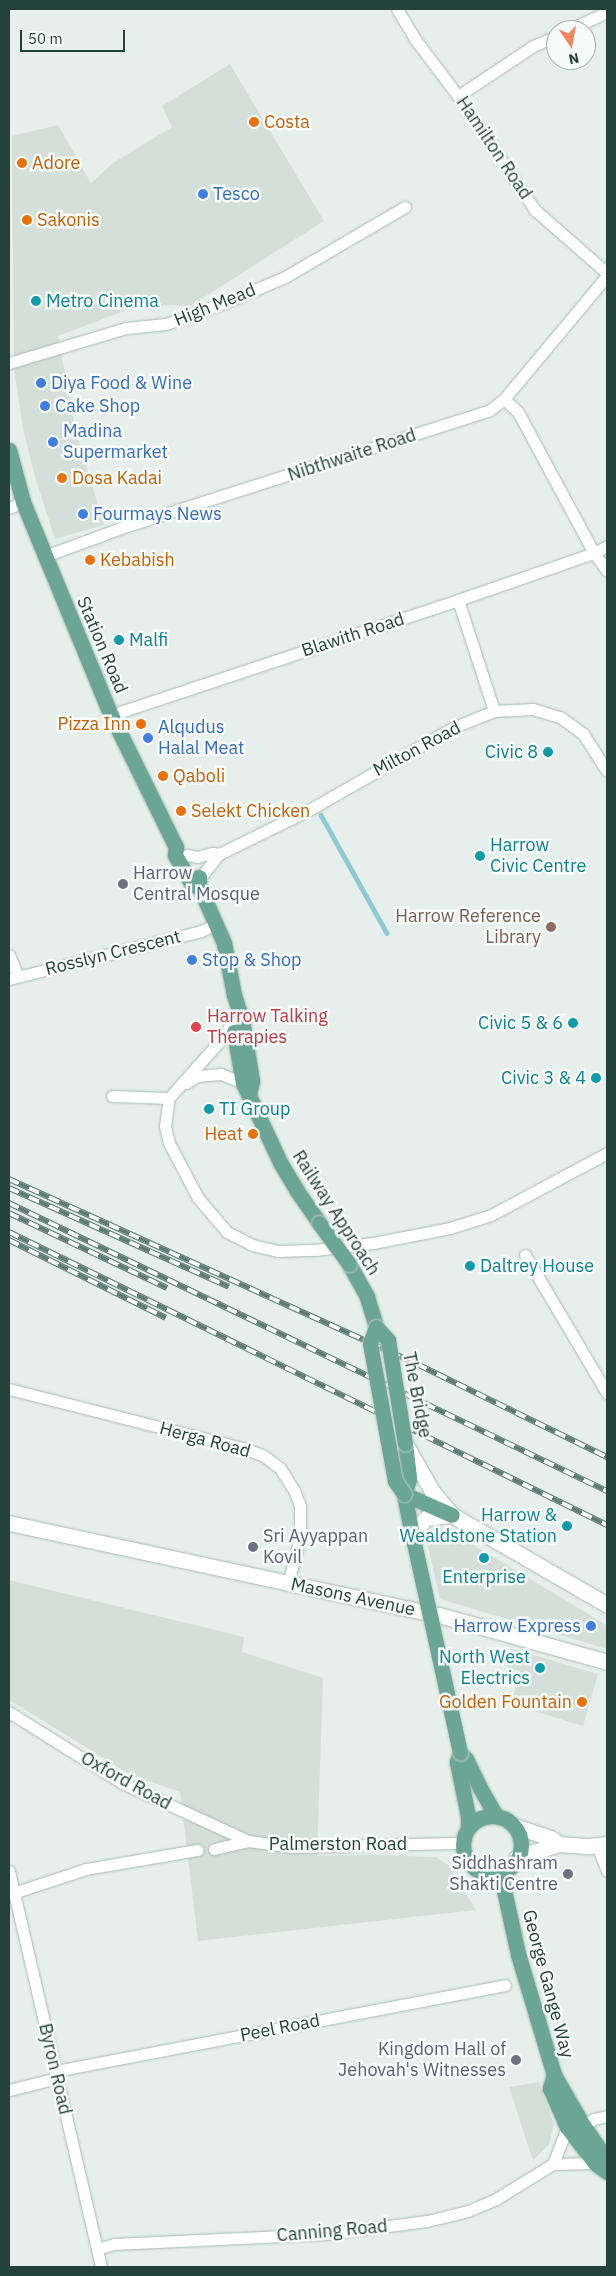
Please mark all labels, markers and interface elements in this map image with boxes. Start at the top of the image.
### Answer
scale bar [22,20,128,52]
north arrow [546,20,596,70]
text: 50 m [28,29,63,48]
text: N [567,49,581,69]
street label: Hamilton Road [452,92,536,204]
place label: Costa [264,111,310,133]
marker: Costa [248,116,260,128]
place label: Adore [32,152,80,174]
marker: Adore [16,157,28,169]
place label: Tesco [213,183,260,205]
marker: Tesco [197,188,209,200]
place label: Sakonis [37,209,100,231]
marker: Sakonis [21,214,33,226]
street label: High Mead [171,279,259,331]
place label: Metro Cinema [46,290,159,312]
marker: Metro Cinema [30,295,42,307]
place label: Diya Food & Wine [51,372,192,394]
marker: Diya Food & Wine [35,377,47,389]
place label: Cake Shop [55,395,140,417]
marker: Cake Shop [39,400,51,412]
place label: Madina Supermarket [63,421,168,464]
street label: Nibthwaite Road [285,424,419,486]
marker: Madina Supermarket [47,436,59,448]
place label: Dosa Kadai [72,467,162,489]
marker: Dosa Kadai [56,472,68,484]
place label: Fourmays News [93,503,222,525]
marker: Fourmays News [77,508,89,520]
place label: Kebabish [100,549,175,571]
marker: Kebabish [84,554,96,566]
street label: Station Road [72,593,132,697]
street label: Blawith Road [299,608,407,662]
place label: Malfi [129,629,168,651]
marker: Malfi [113,634,125,646]
place label: Pizza Inn [57,713,131,735]
place label: Alqudus Halal Meat [158,717,244,760]
street label: Milton Road [370,717,464,781]
marker: Pizza Inn [135,718,147,730]
marker: Alqudus Halal Meat [142,732,154,744]
place label: Civic 8 [485,741,538,763]
marker: Civic 8 [542,746,554,758]
place label: Qaboli [173,765,225,787]
marker: Qaboli [157,770,169,782]
place label: Selekt Chicken [191,800,310,822]
marker: Selekt Chicken [175,805,187,817]
place label: Harrow Civic Centre [490,835,586,878]
marker: Harrow Civic Centre [474,850,486,862]
place label: Harrow Central Mosque [133,863,260,906]
marker: Harrow Central Mosque [117,878,129,890]
place label: Harrow Reference Library [395,906,541,949]
marker: Harrow Reference Library [545,921,557,933]
street label: Rosslyn Crescent [43,926,183,980]
place label: Stop & Shop [202,949,301,971]
marker: Stop & Shop [186,954,198,966]
place label: Harrow Talking Therapies [207,1006,328,1048]
place label: Civic 5 & 6 [478,1012,563,1034]
marker: Civic 5 & 6 [567,1017,579,1029]
marker: Harrow Talking Therapies [189,1020,203,1034]
place label: Civic 3 & 4 [501,1067,586,1089]
marker: Civic 3 & 4 [590,1072,602,1084]
place label: TI Group [219,1098,290,1120]
marker: TI Group [203,1103,215,1115]
place label: Heat [204,1123,243,1145]
marker: Heat [247,1128,259,1140]
street label: Railway Approach [288,1146,384,1280]
place label: Daltrey House [480,1255,594,1277]
marker: Daltrey House [464,1260,476,1272]
street label: The Bridge [398,1350,436,1440]
street label: Herga Road [157,1417,253,1463]
place label: Harrow & Wealdstone Station [400,1505,557,1548]
marker: Harrow & Wealdstone Station [561,1520,573,1532]
place label: Sri Ayyappan Kovil [263,1526,368,1568]
marker: Sri Ayyappan Kovil [247,1541,259,1553]
marker: Enterprise [478,1552,490,1564]
place label: Enterprise [442,1566,526,1588]
street label: Masons Avenue [289,1573,417,1621]
place label: Harrow Express [454,1615,581,1637]
marker: Harrow Express [585,1620,597,1632]
place label: North West Electrics [439,1647,530,1690]
marker: North West Electrics [534,1662,546,1674]
place label: Golden Fountain [439,1691,572,1713]
marker: Golden Fountain [576,1696,588,1708]
street label: Oxford Road [77,1747,175,1815]
street label: Palmerston Road [269,1833,407,1855]
place label: Siddhashram Shakti Centre [449,1853,558,1896]
marker: Siddhashram Shakti Centre [562,1868,574,1880]
street label: George Gange Way [518,1908,578,2060]
street label: Peel Road [238,2010,322,2046]
street label: Byron Road [34,2021,76,2117]
place label: Kingdom Hall of Jehovah's Witnesses [338,2039,506,2082]
marker: Kingdom Hall of Jehovah's Witnesses [510,2054,522,2066]
street label: Canning Road [276,2215,388,2247]

